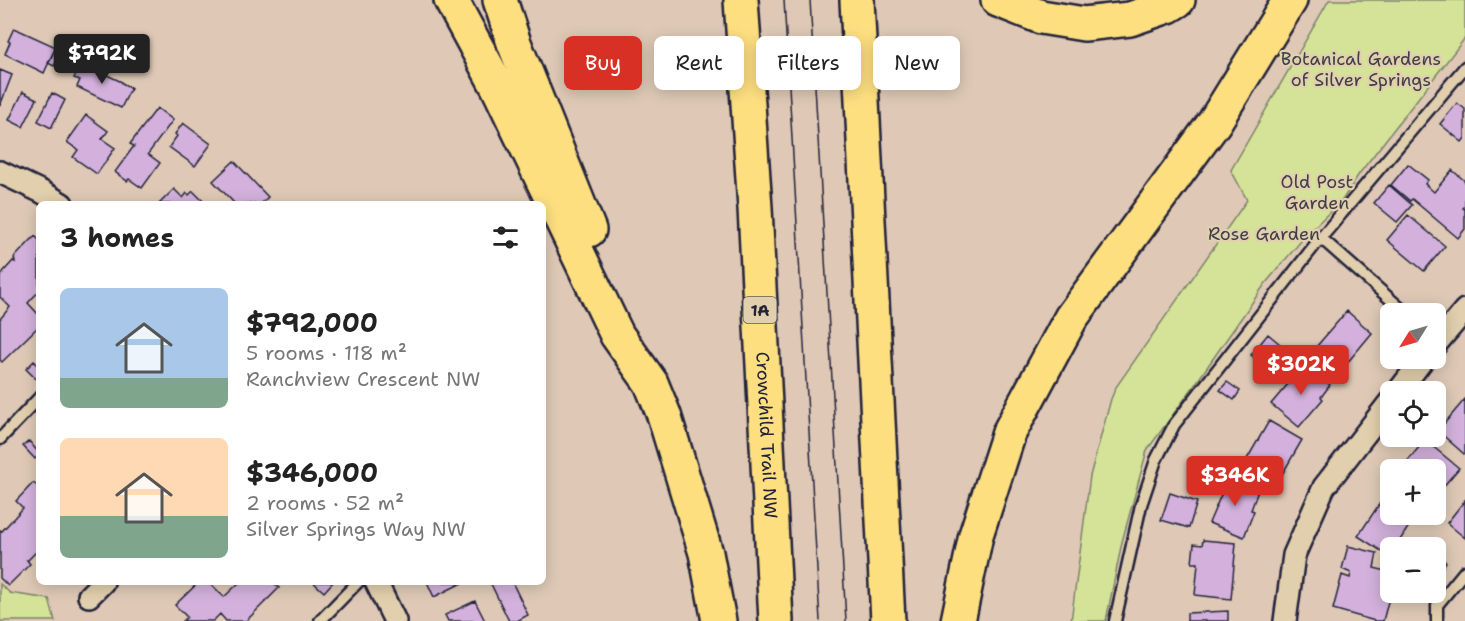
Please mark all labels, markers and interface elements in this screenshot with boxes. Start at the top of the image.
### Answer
pin: $792K [60,34,144,85]
chip: Buy [564,36,642,90]
chip: Rent [654,36,744,90]
chip: Filters [756,36,861,90]
chip: New [873,36,960,90]
text: $792K [68,40,136,66]
park label: Botanical Gardens of Silver Springs [1281,47,1441,92]
park label: Old Post Garden [1281,170,1354,215]
text: 3 homes [60,220,174,255]
icon: filters [489,221,522,254]
park label: Rose Garden [1208,222,1320,246]
road number: 1A [744,297,777,323]
north arrow [1380,303,1446,369]
map controls [1380,303,1446,603]
text: $792,000 [246,305,378,340]
icon: home [108,312,180,384]
text: 5 rooms · 118 m² [246,340,407,366]
pin: $302K [1259,345,1343,396]
street label: Crowchild Trail NW [750,351,783,519]
text: $302K [1267,351,1335,377]
text: Ranchview Crescent NW [246,366,480,392]
button: locate [1380,381,1446,447]
text: $346,000 [246,455,378,490]
pin: $346K [1193,456,1277,507]
button: + [1380,459,1446,525]
icon: home [108,462,180,534]
text: $346K [1201,462,1269,488]
text: 2 rooms · 52 m² [246,490,404,516]
text: Silver Springs Way NW [246,516,466,542]
button: − [1380,537,1446,603]

